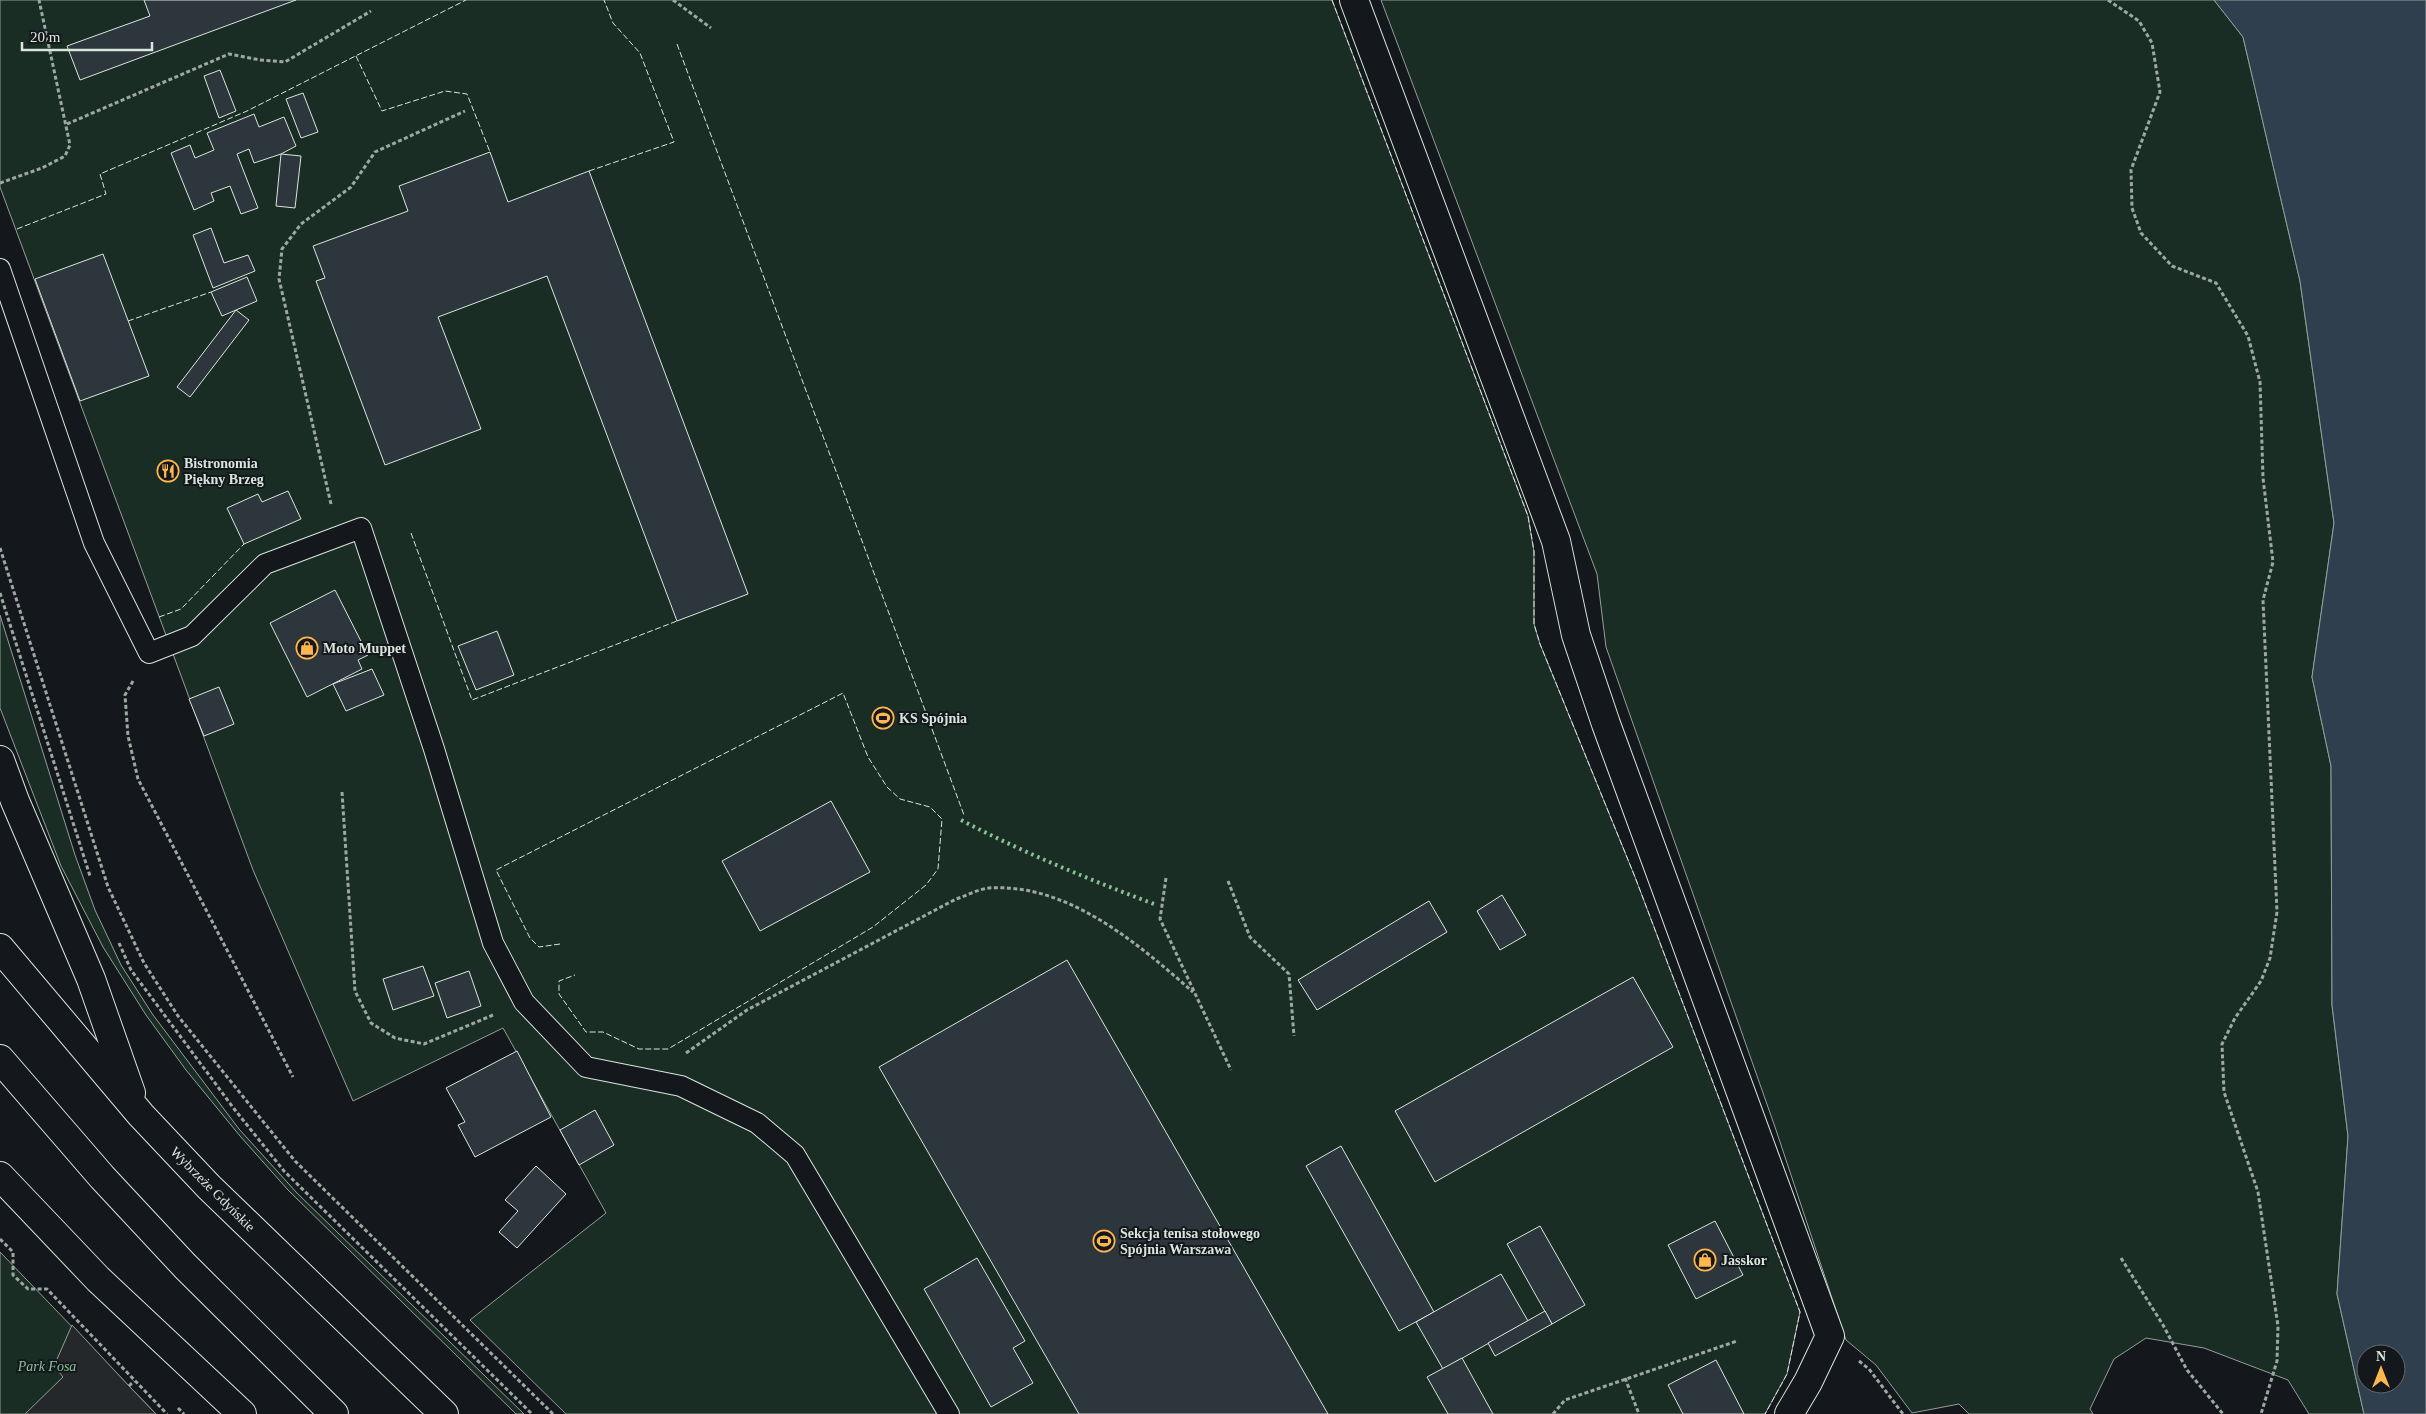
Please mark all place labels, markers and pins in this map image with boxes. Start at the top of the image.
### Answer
place label: Bistronomia Piękny Brzeg [184,456,264,487]
restaurant icon: Bistronomia Piękny Brzeg [156,459,180,483]
shop icon: Moto Muppet [295,636,319,660]
place label: Moto Muppet [323,641,406,656]
sports icon: KS Spójnia [871,706,895,730]
place label: KS Spójnia [899,711,967,726]
place label: Sekcja tenisa stołowego Spójnia Warszawa [1120,1226,1260,1257]
sports icon: Sekcja tenisa stołowego Spójnia Warszawa [1092,1229,1116,1253]
shop icon: Jasskor [1693,1248,1717,1272]
place label: Jasskor [1721,1253,1767,1268]

